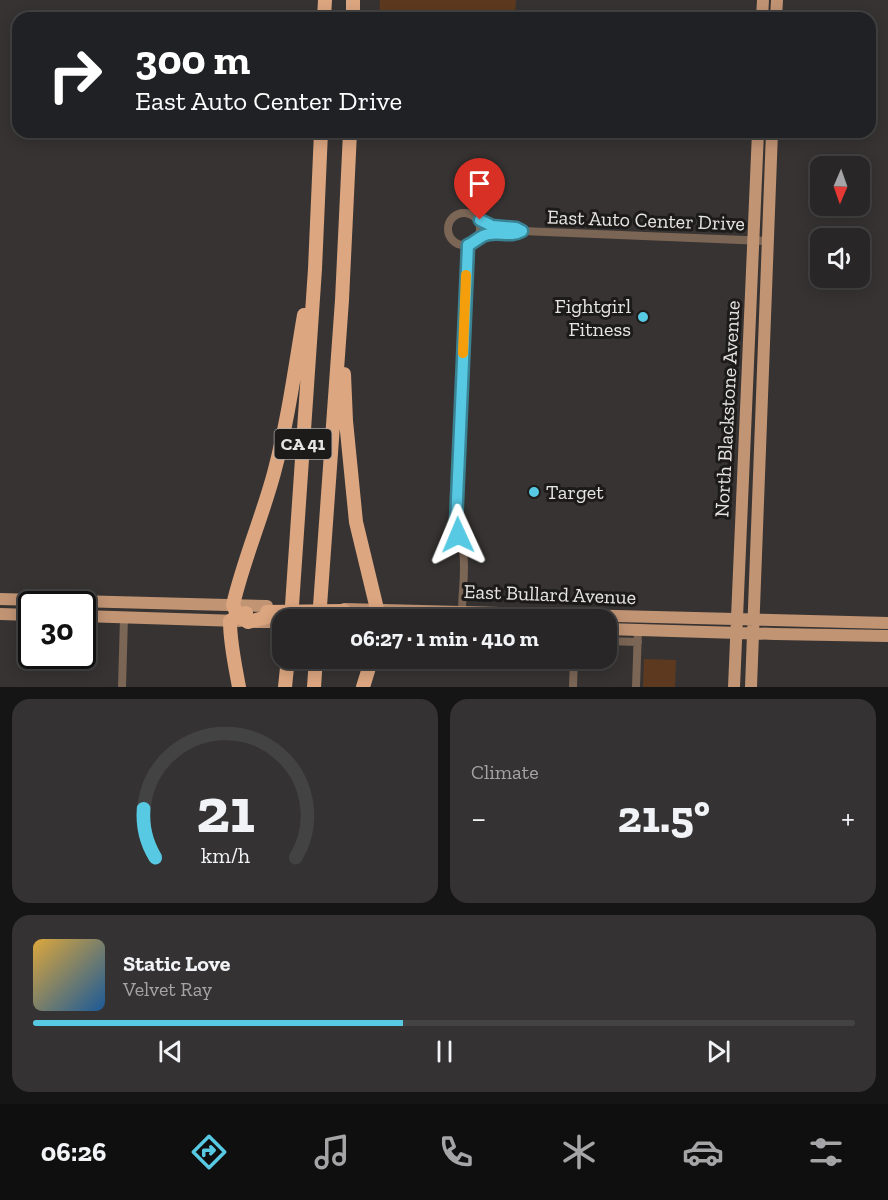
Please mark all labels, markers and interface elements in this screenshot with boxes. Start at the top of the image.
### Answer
text: 300 m [135,34,250,85]
icon: right [36,36,114,114]
text: East Auto Center Drive [135,85,402,117]
north arrow [810,156,870,216]
map controls [810,156,870,288]
pin [454,158,505,220]
icon: arrive [463,167,496,200]
street label: East Auto Center Drive [547,205,745,235]
button: sound [810,228,870,288]
place label: Fightgirl Fitness [555,294,631,341]
street label: North Blackstone Avenue [709,300,745,518]
marker: Fightgirl Fitness [636,310,650,324]
road number: CA 41 [274,429,332,459]
place label: Target [546,480,604,504]
marker: Target [527,485,541,499]
position arrow [426,503,490,567]
street label: East Bullard Avenue [463,579,637,609]
speed limit sign: 30 [18,591,96,669]
text: 06:27 · 1 min · 410 m [350,625,539,652]
text: Climate [471,760,539,784]
text: 21 [196,773,254,848]
text: 21.5° [618,790,710,844]
text: − [471,798,486,837]
text: + [841,798,855,837]
text: km/h [201,843,249,868]
text: Static Love [123,950,230,977]
text: Velvet Ray [123,977,212,1001]
icon: previous [154,1035,187,1068]
icon: pause [428,1035,461,1068]
icon: next [702,1035,735,1068]
icon: directions [188,1131,230,1173]
icon: music [311,1131,353,1173]
icon: phone [435,1131,477,1173]
icon: climate [558,1131,600,1173]
icon: car [682,1131,724,1173]
icon: filters [805,1131,847,1173]
text: 06:26 [41,1136,106,1168]

